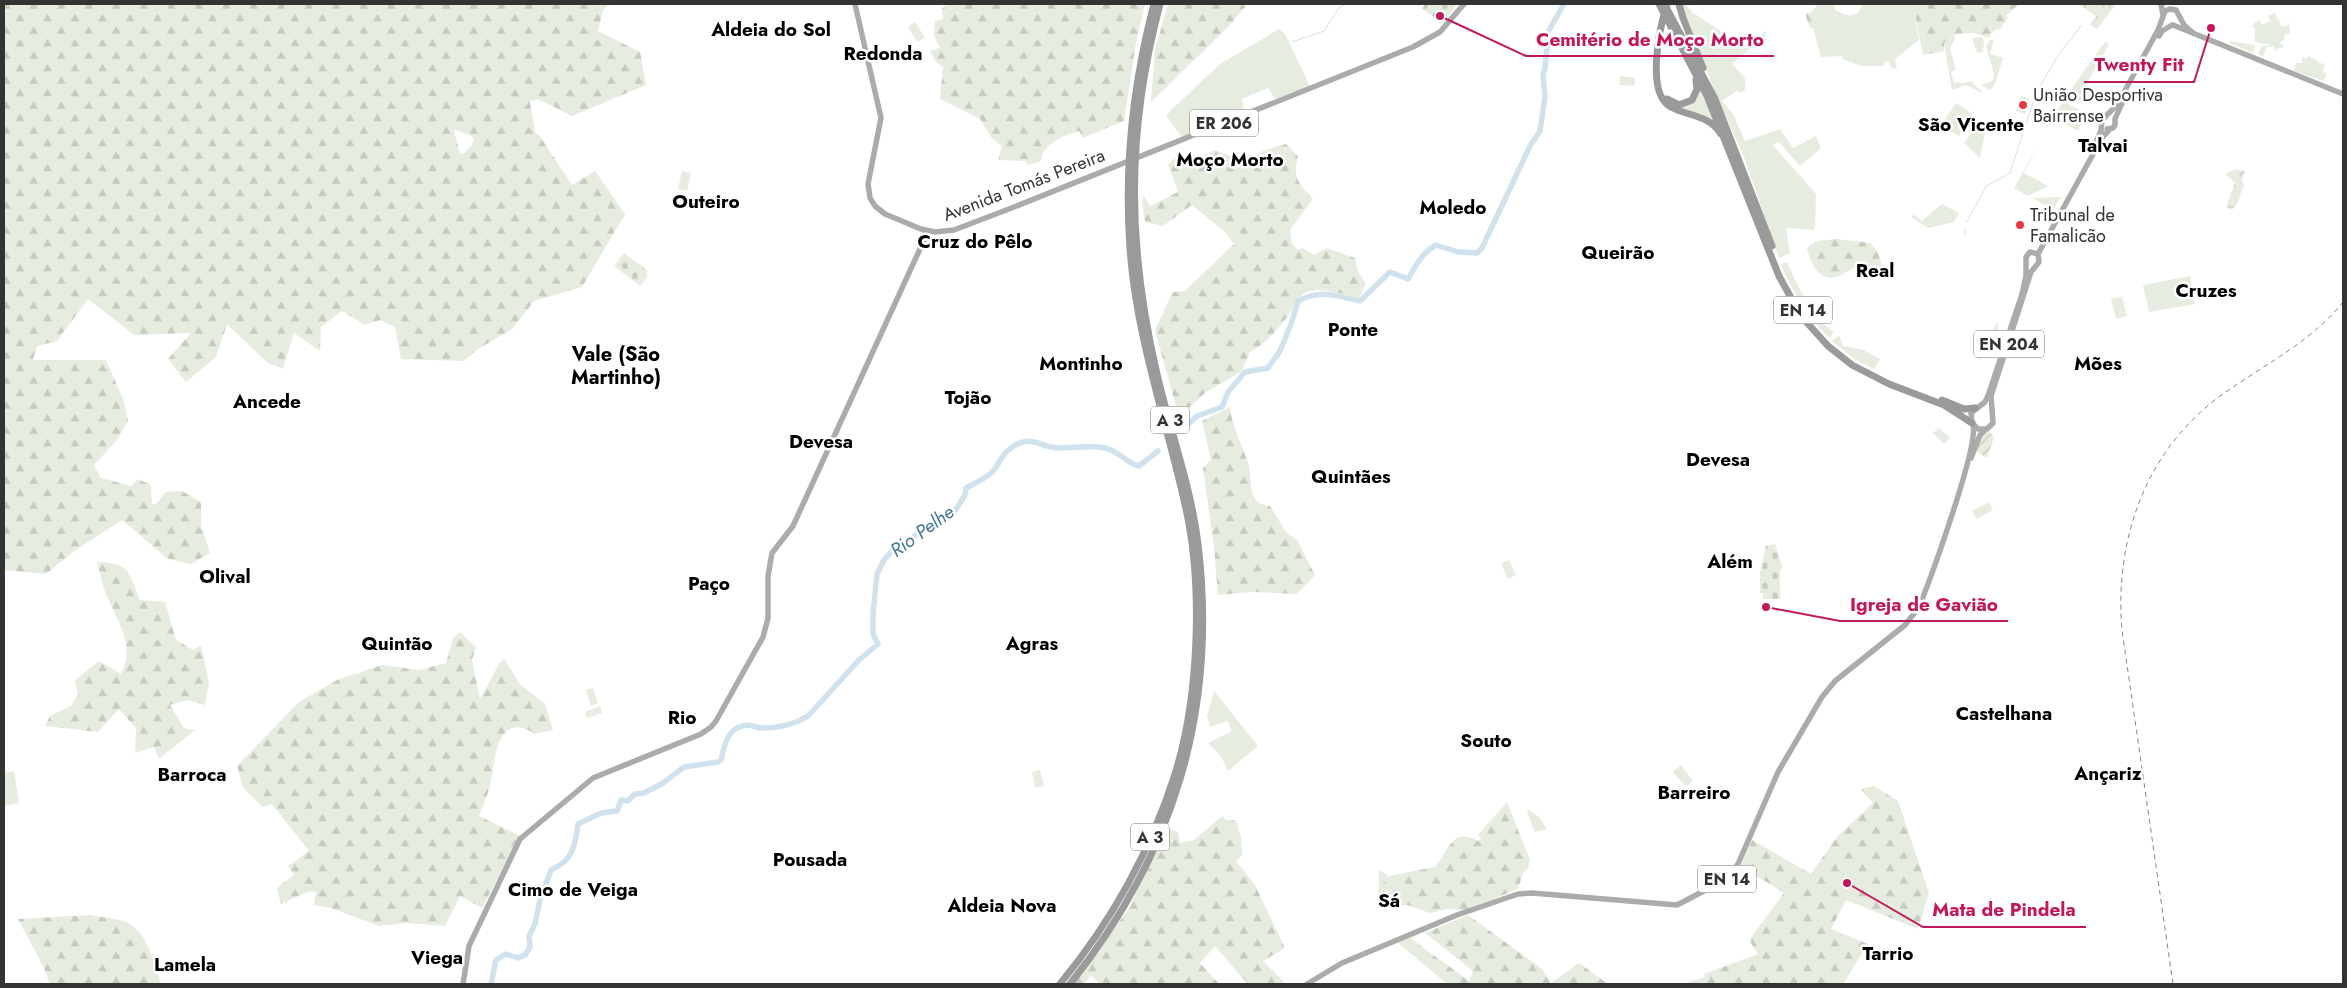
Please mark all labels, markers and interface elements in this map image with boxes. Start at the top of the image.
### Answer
district label: Aldeia do Sol [710,16,831,43]
callout: Cemitério de Moço Morto [1526,22,1774,56]
text: Cemitério de Moço Morto [1536,26,1764,53]
district label: Redonda [843,40,923,67]
callout: Twenty Fit [2084,48,2194,82]
text: Twenty Fit [2094,51,2184,78]
place label: União Desportiva Bairrense [2033,82,2163,129]
marker: União Desportiva Bairrense [2017,99,2029,111]
road number: ER 206 [1190,110,1258,136]
district label: São Vicente [1918,111,2024,138]
district label: Talvai [2078,132,2128,159]
street label: Avenida Tomás Pereira [939,142,1109,228]
district label: Moço Morto [1176,146,1284,173]
district label: Outeiro [672,188,740,215]
district label: Moledo [1419,194,1487,221]
place label: Tribunal de Famalicão [2030,202,2115,249]
marker: Tribunal de Famalicão [2014,219,2026,231]
district label: Cruz do Pêlo [918,228,1032,255]
district label: Queirão [1582,239,1654,266]
district label: Real [1856,257,1894,284]
district label: Cruzes [2175,277,2237,304]
road number: EN 14 [1774,296,1832,324]
district label: Ponte [1328,316,1378,343]
road number: EN 204 [1974,330,2044,358]
district label: Vale (São Martinho) [571,340,661,392]
district label: Montinho [1039,350,1123,377]
district label: Mões [2074,350,2122,377]
district label: Tojão [945,384,991,411]
district label: Ancede [232,388,301,415]
road number: A 3 [1151,406,1189,434]
district label: Devesa [789,428,853,455]
district label: Devesa [1686,446,1750,473]
district label: Quintães [1311,463,1391,490]
water label: Rio Pelhe [884,498,960,563]
district label: Além [1706,548,1753,575]
district label: Olival [199,563,251,590]
district label: Paço [688,570,730,597]
callout: Igreja de Gavião [1840,587,2008,621]
text: Igreja de Gavião [1850,591,1998,618]
district label: Quintão [361,630,433,657]
district label: Agras [1005,630,1058,657]
district label: Castelhana [1956,700,2052,727]
district label: Rio [668,704,696,731]
district label: Souto [1460,727,1512,754]
district label: Ançariz [2073,760,2142,787]
district label: Barroca [157,761,227,788]
district label: Barreiro [1657,779,1731,806]
road number: A 3 [1131,824,1169,850]
district label: Pousada [773,846,847,873]
road number: EN 14 [1698,866,1756,892]
district label: Cimo de Veiga [508,876,638,903]
district label: Sá [1378,887,1400,914]
district label: Aldeia Nova [946,892,1057,919]
callout: Mata de Pindela [1923,893,2086,927]
text: Mata de Pindela [1932,896,2076,923]
district label: Tarrio [1862,940,1914,967]
district label: Viega [410,944,463,971]
district label: Lamela [154,951,216,978]

